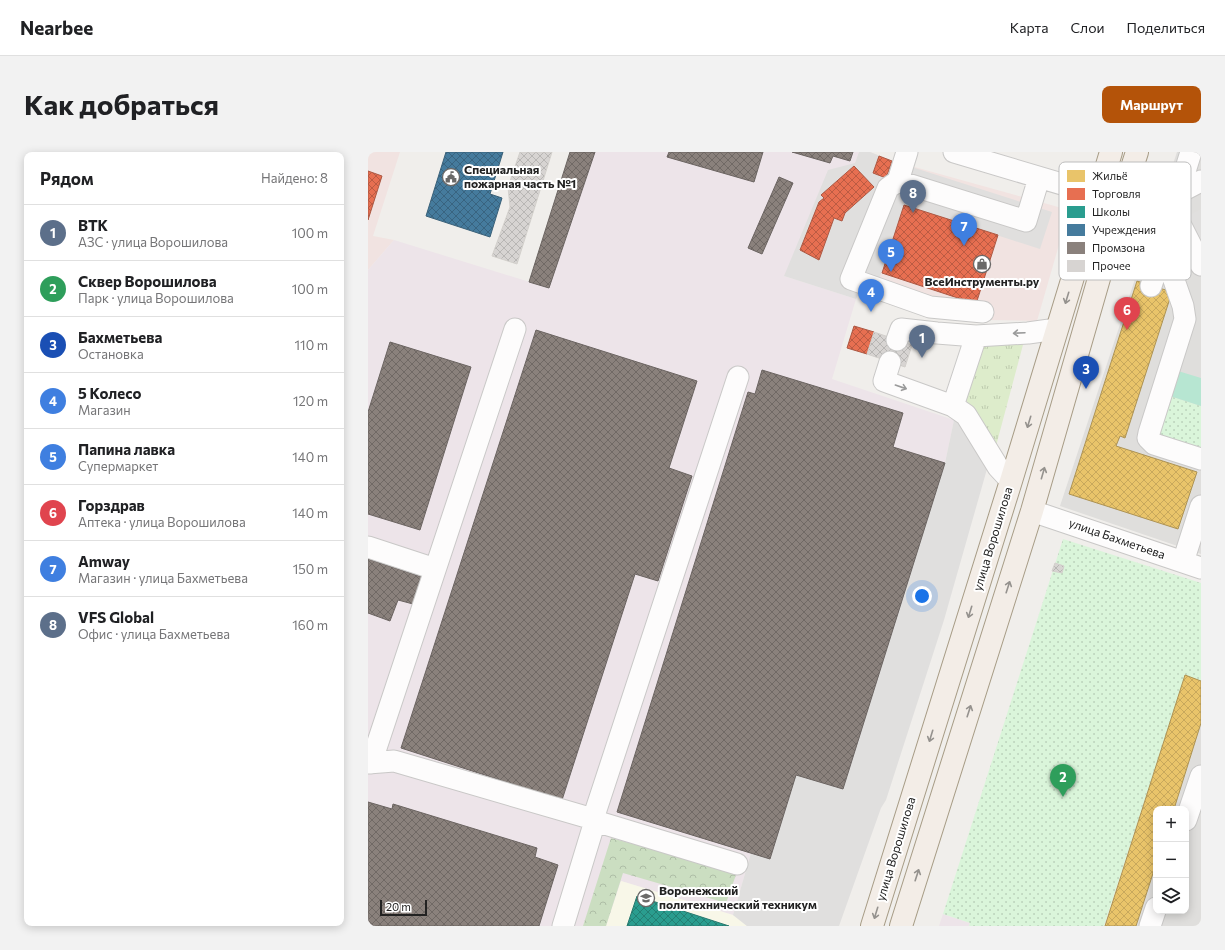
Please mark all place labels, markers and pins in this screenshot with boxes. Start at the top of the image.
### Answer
place label: Специальная пожарная часть №1 [464,162,576,190]
public building icon: Специальная пожарная часть №1 [441,167,461,187]
pin: 8 [900,180,926,213]
pin: 7 [951,213,977,246]
pin: 5 [878,239,904,272]
shop icon: ВсеИнструменты.ру [972,254,992,274]
place label: ВсеИнструменты.ру [925,274,1040,288]
pin: 4 [858,279,884,312]
pin: 6 [1114,297,1140,330]
pin: 1 [909,325,935,358]
pin: 3 [1073,356,1099,389]
pin: 2 [1050,764,1076,797]
place label: Воронежский политехнический техникум [659,883,817,911]
school or university icon: Воронежский политехнический техникум [636,888,656,908]

